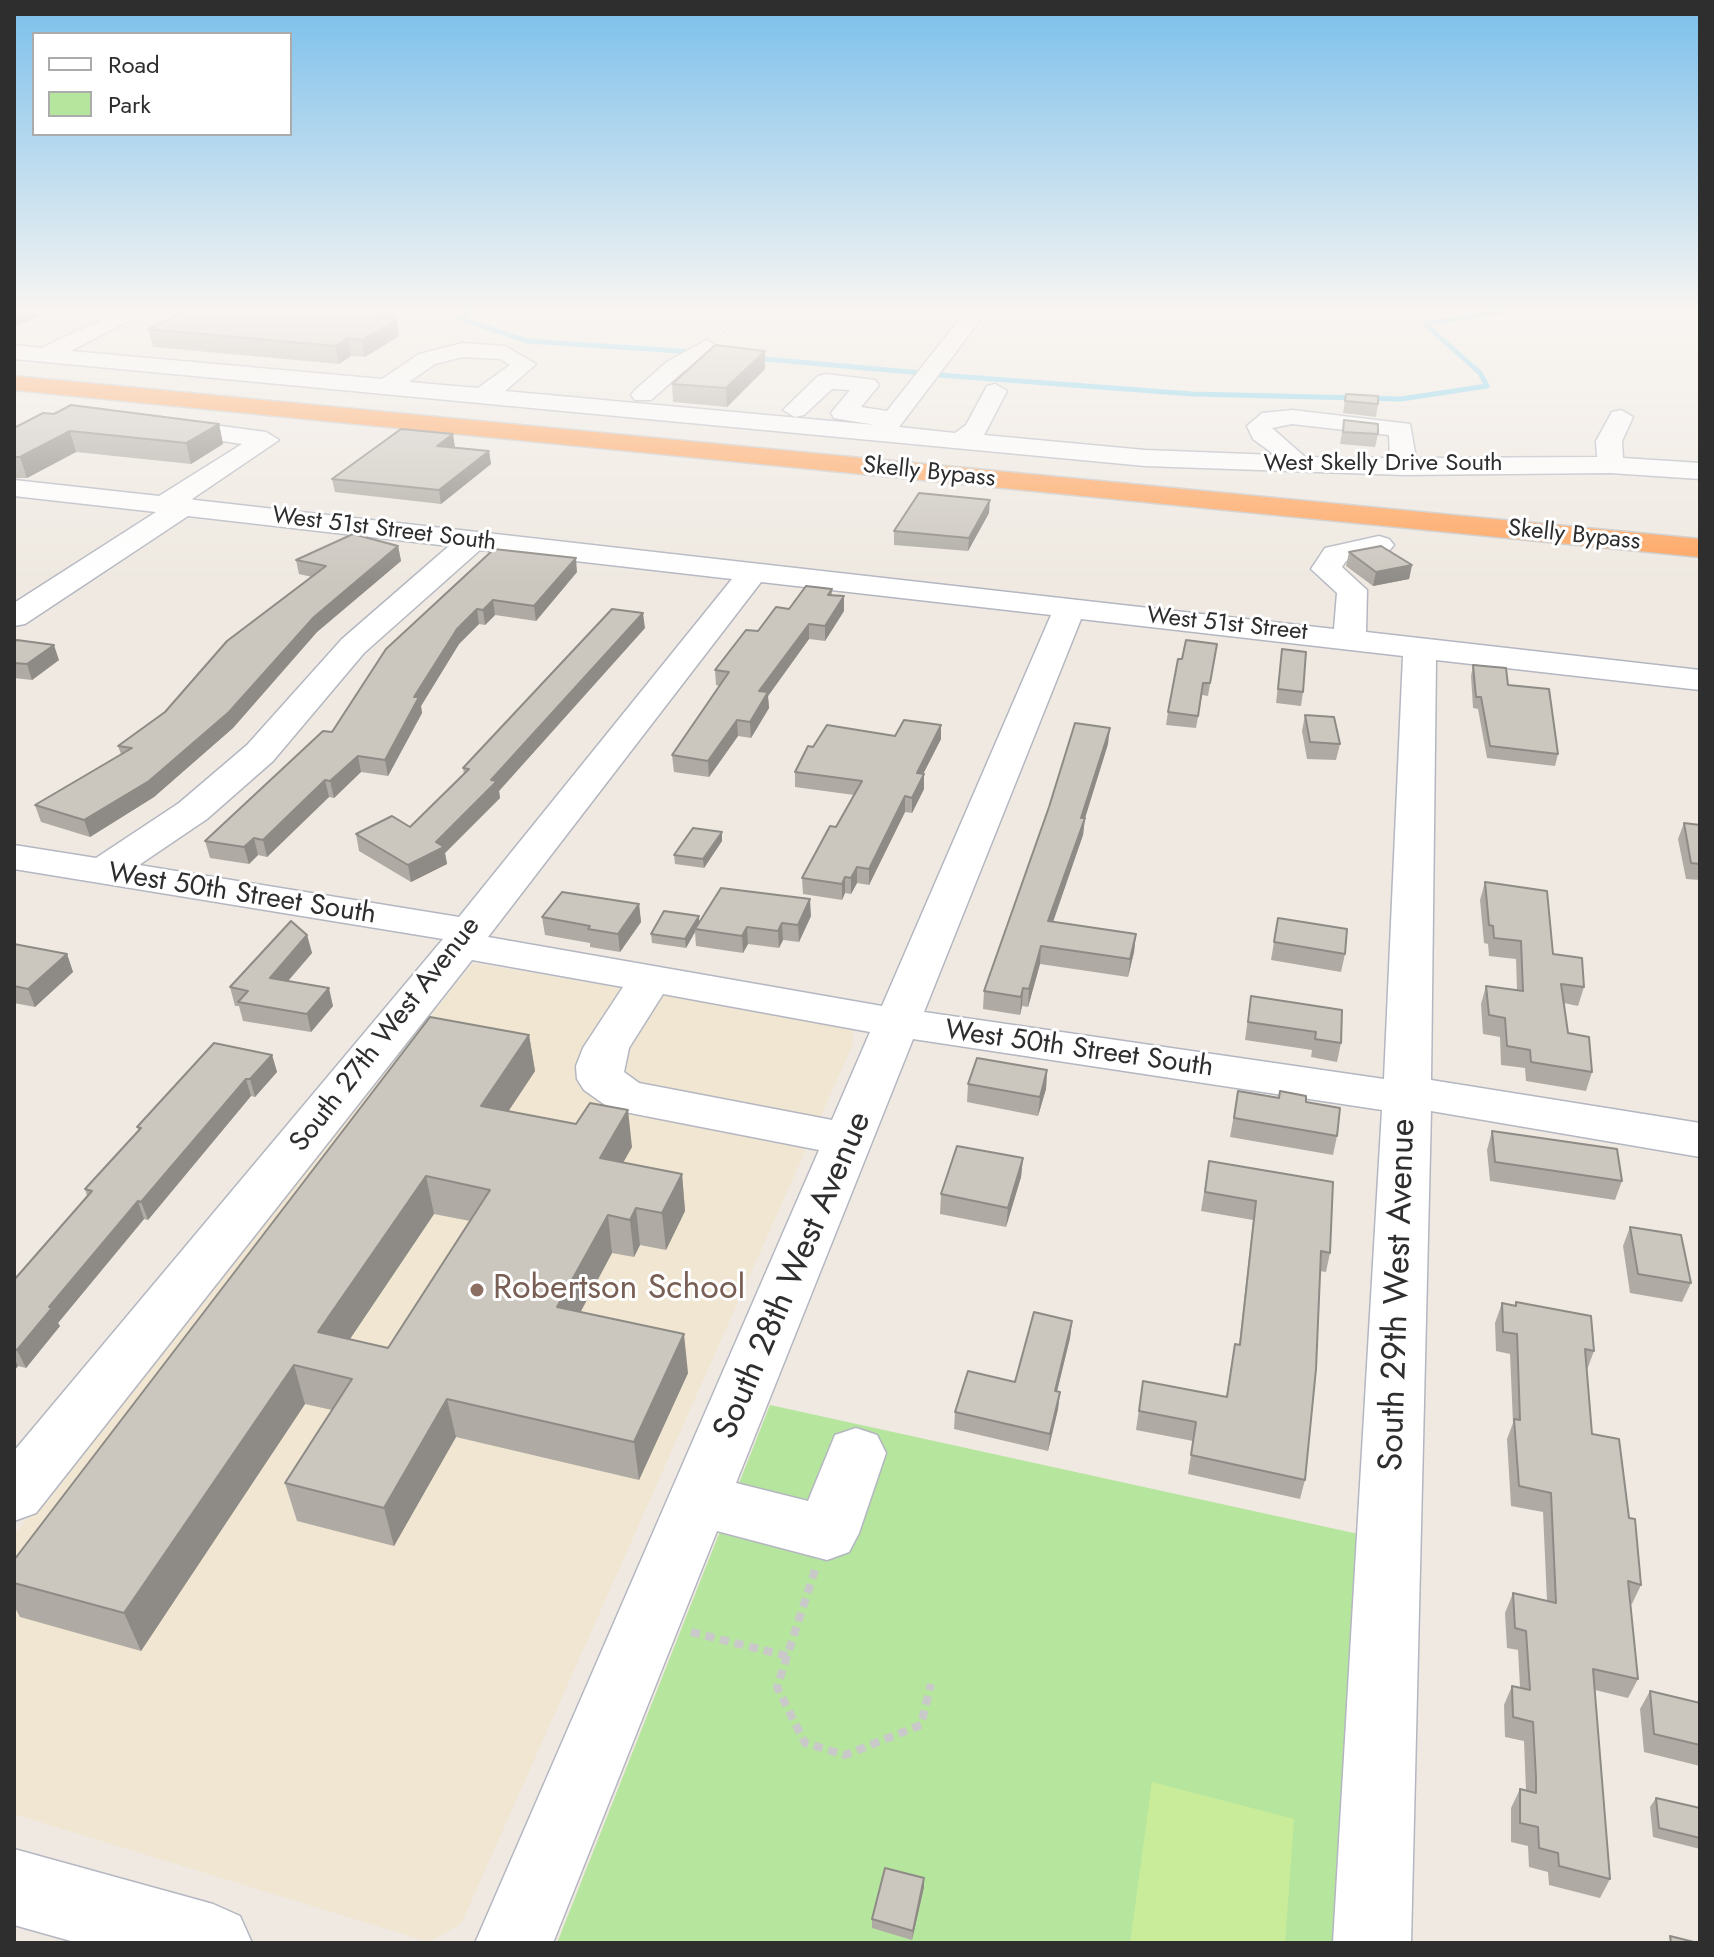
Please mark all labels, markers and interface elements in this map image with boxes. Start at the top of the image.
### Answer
legend [32,32,292,136]
text: Road [108,47,160,82]
text: Park [108,87,151,122]
street label: West Skelly Drive South [1263,450,1503,478]
street label: Skelly Bypass [861,452,997,494]
street label: West 51st Street South [270,502,498,558]
street label: Skelly Bypass [1506,515,1642,557]
street label: West 51st Street [1145,602,1309,648]
street label: West 50th Street South [106,857,378,933]
street label: South 27th West Avenue [284,911,488,1159]
street label: West 50th Street South [943,1015,1215,1085]
street label: South 28th West Avenue [706,1106,882,1446]
street label: South 29th West Avenue [1372,1118,1426,1472]
place label: Robertson School [493,1270,745,1310]
marker: Robertson School [468,1281,486,1299]

